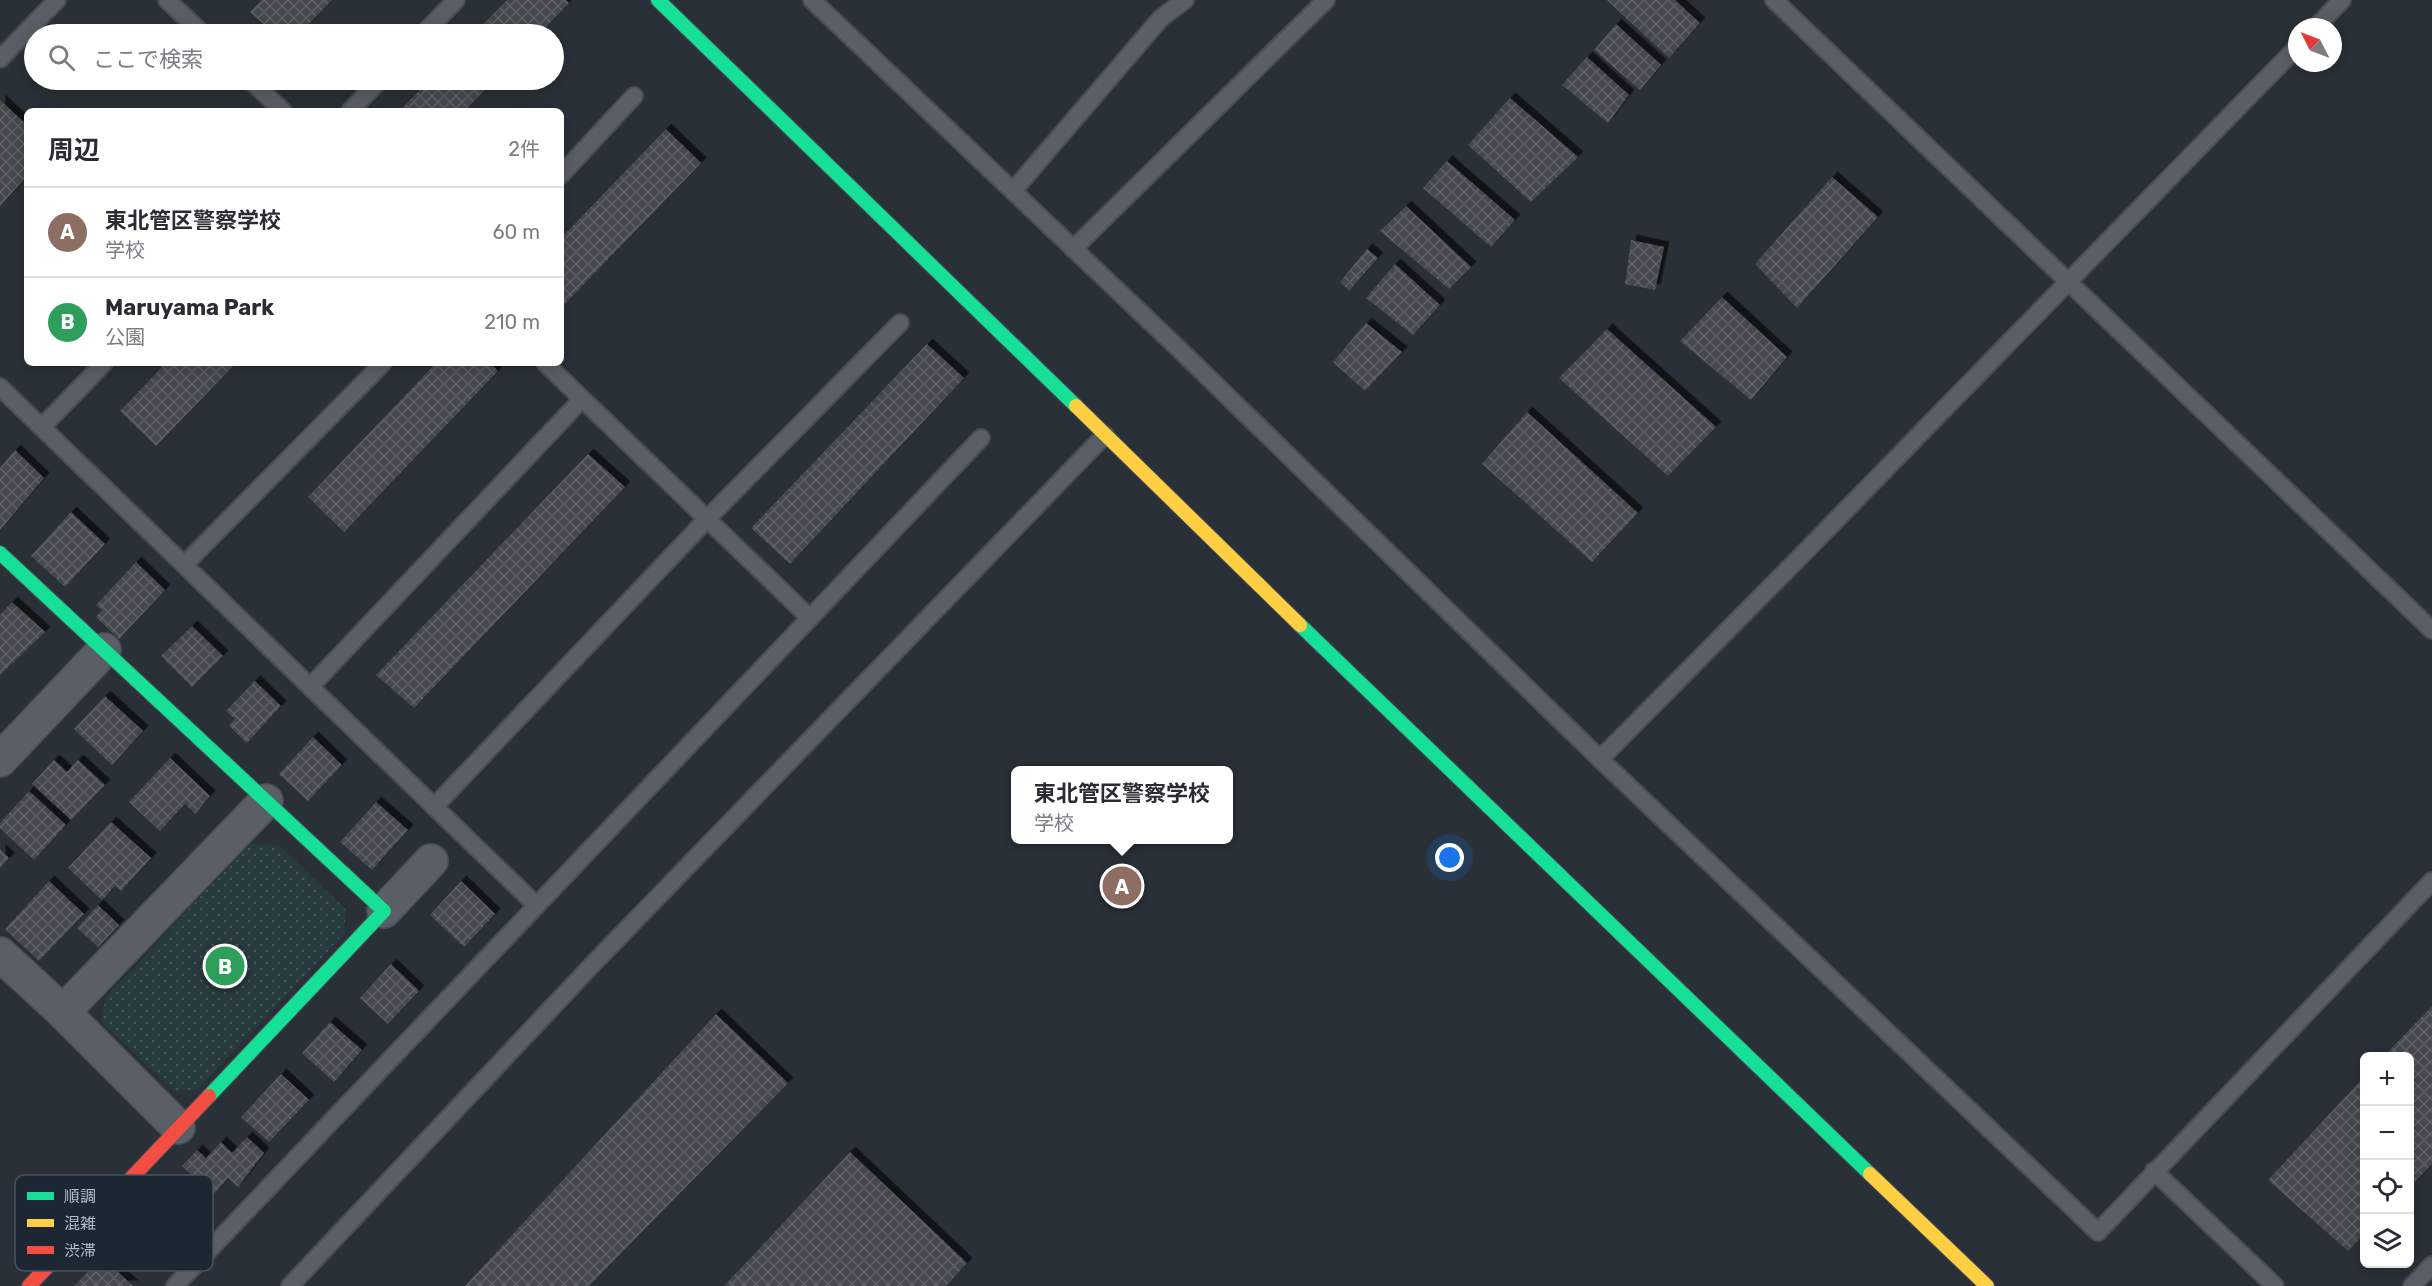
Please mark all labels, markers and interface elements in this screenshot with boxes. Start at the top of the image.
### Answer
north arrow [2288,18,2342,72]
search box [24,24,564,90]
icon: search [45,41,78,74]
text: ここで検索 [93,46,203,73]
text: 周辺 [48,135,100,166]
text: 2件 [508,137,540,161]
text: 東北管区警察学校 [105,207,281,234]
text: A [60,220,75,244]
text: 60 m [493,220,540,244]
text: 学校 [105,238,145,262]
text: Maruyama Park [105,294,274,321]
text: B [60,310,75,334]
text: 210 m [484,310,540,334]
text: 公園 [105,325,145,349]
popup [1011,766,1233,844]
text: 東北管区警察学校 [1034,780,1210,807]
text: 学校 [1034,811,1074,835]
your location [1435,843,1464,872]
pin: A [1102,864,1142,908]
pin: B [206,944,244,988]
map controls [2360,1052,2414,1268]
button: + [2360,1052,2414,1106]
button: − [2360,1106,2414,1160]
button: locate [2360,1160,2414,1214]
legend [15,1175,213,1271]
text: 順調 [64,1187,96,1206]
text: 混雑 [64,1214,96,1233]
button: layers [2360,1214,2414,1268]
text: 渋滞 [64,1241,96,1260]

